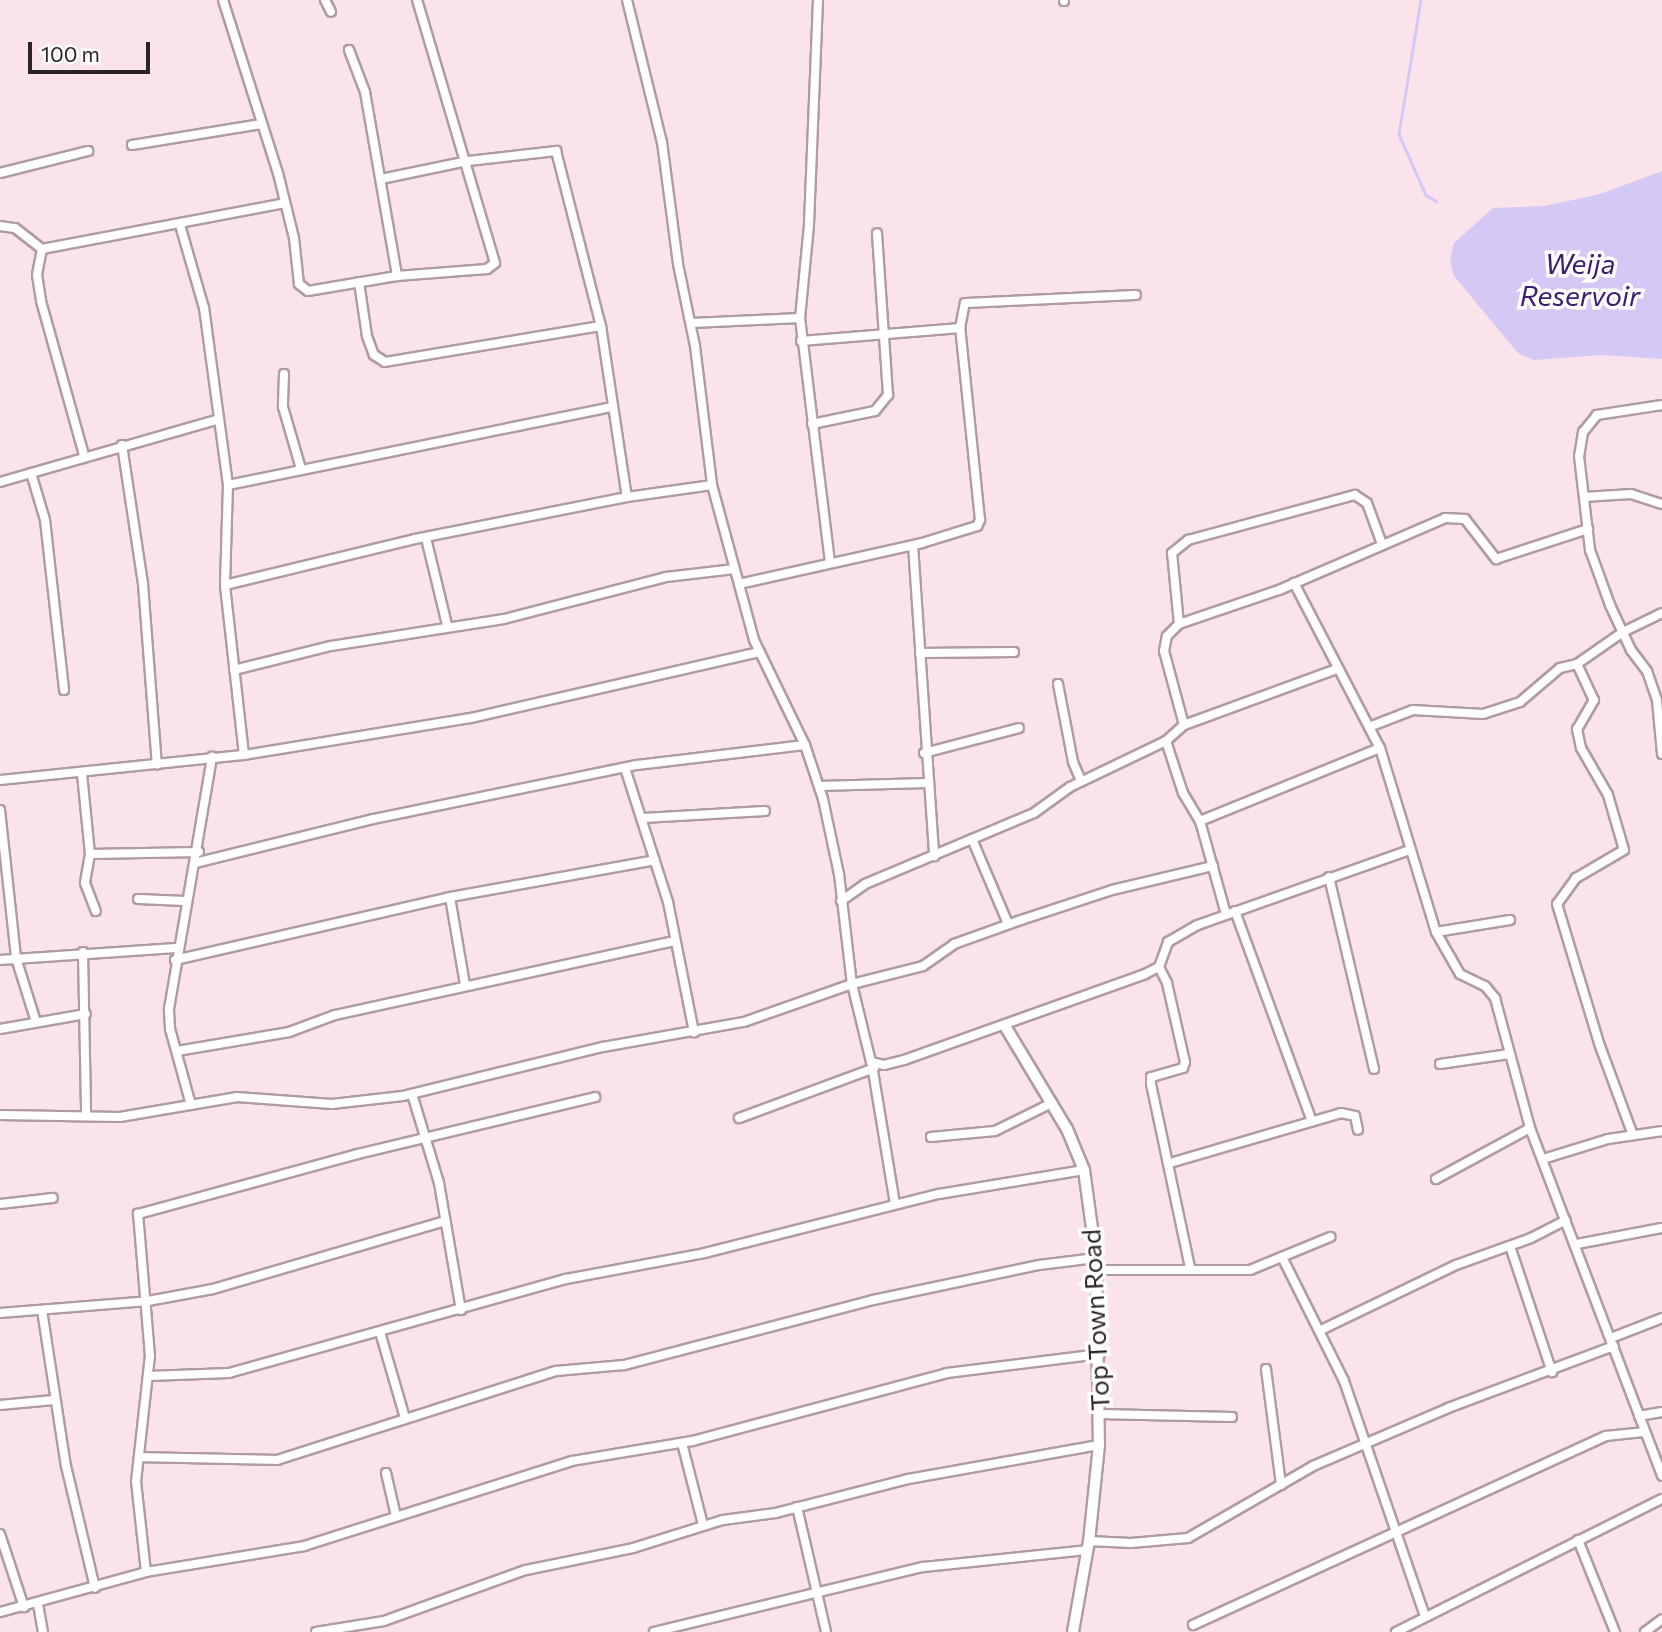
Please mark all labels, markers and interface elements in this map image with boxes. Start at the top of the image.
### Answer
scale bar [32,28,154,72]
text: 100 m [41,41,100,66]
water label: Weija Reservoir [1520,246,1640,312]
street label: Top Town Road [1075,1228,1115,1412]

